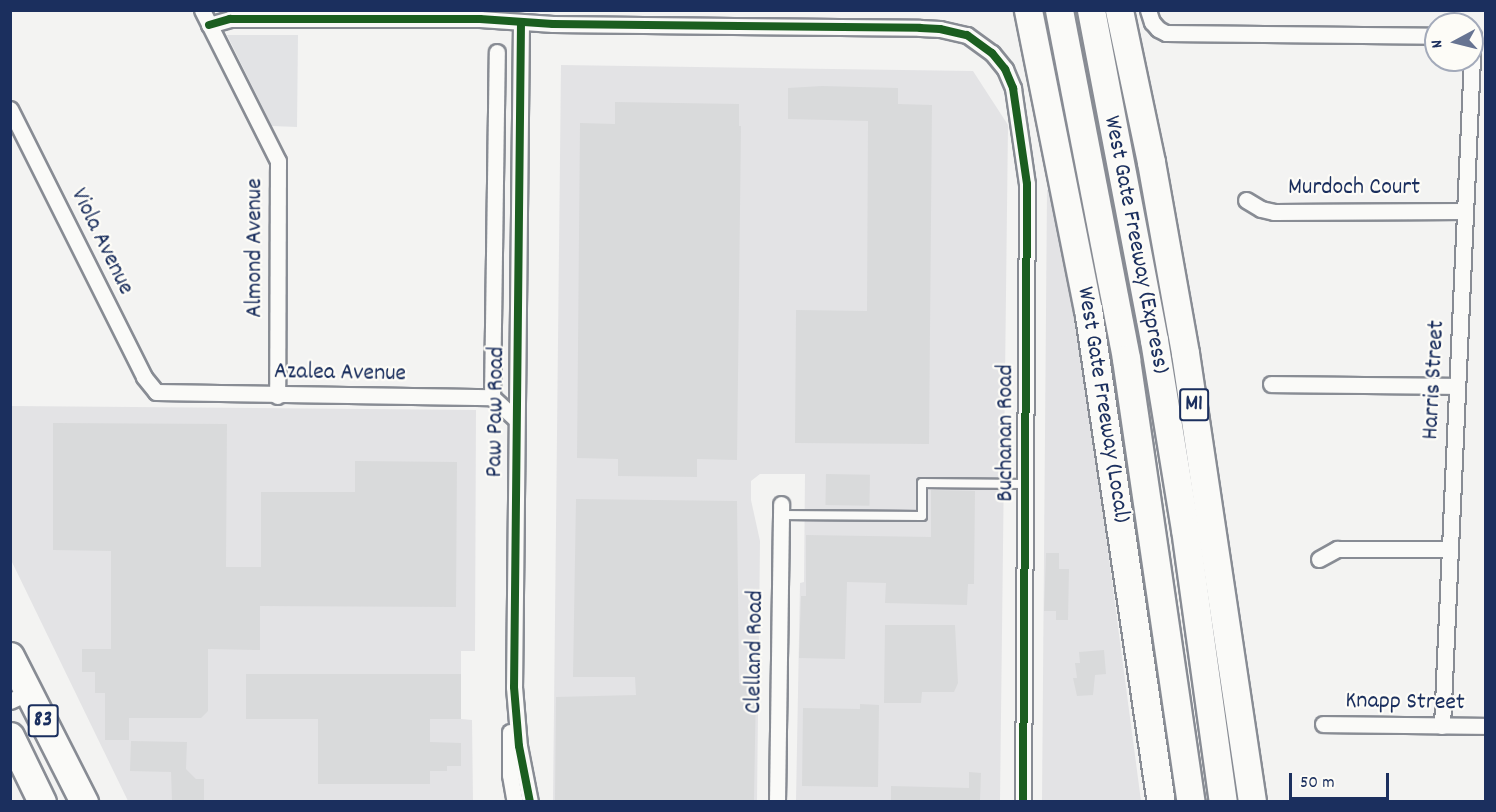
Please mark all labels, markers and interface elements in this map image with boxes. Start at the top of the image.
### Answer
north arrow [1424,12,1484,72]
text: N [1426,39,1450,49]
street label: West Gate Freeway (Express) [1096,114,1174,376]
street label: Murdoch Court [1288,175,1420,203]
street label: Almond Avenue [242,178,270,318]
street label: Viola Avenue [63,184,139,300]
street label: West Gate Freeway (Local) [1069,285,1135,525]
street label: Harris Street [1417,319,1453,441]
street label: Paw Paw Road [481,346,513,478]
street label: Azalea Avenue [274,358,406,390]
street label: Buchanan Road [993,364,1021,502]
road number: M1 [1179,386,1209,424]
street label: Clelland Road [741,590,771,714]
street label: Knapp Street [1345,688,1465,718]
road number: 83 [26,702,60,740]
scale bar [1292,761,1392,799]
text: 50 m [1300,771,1335,796]

